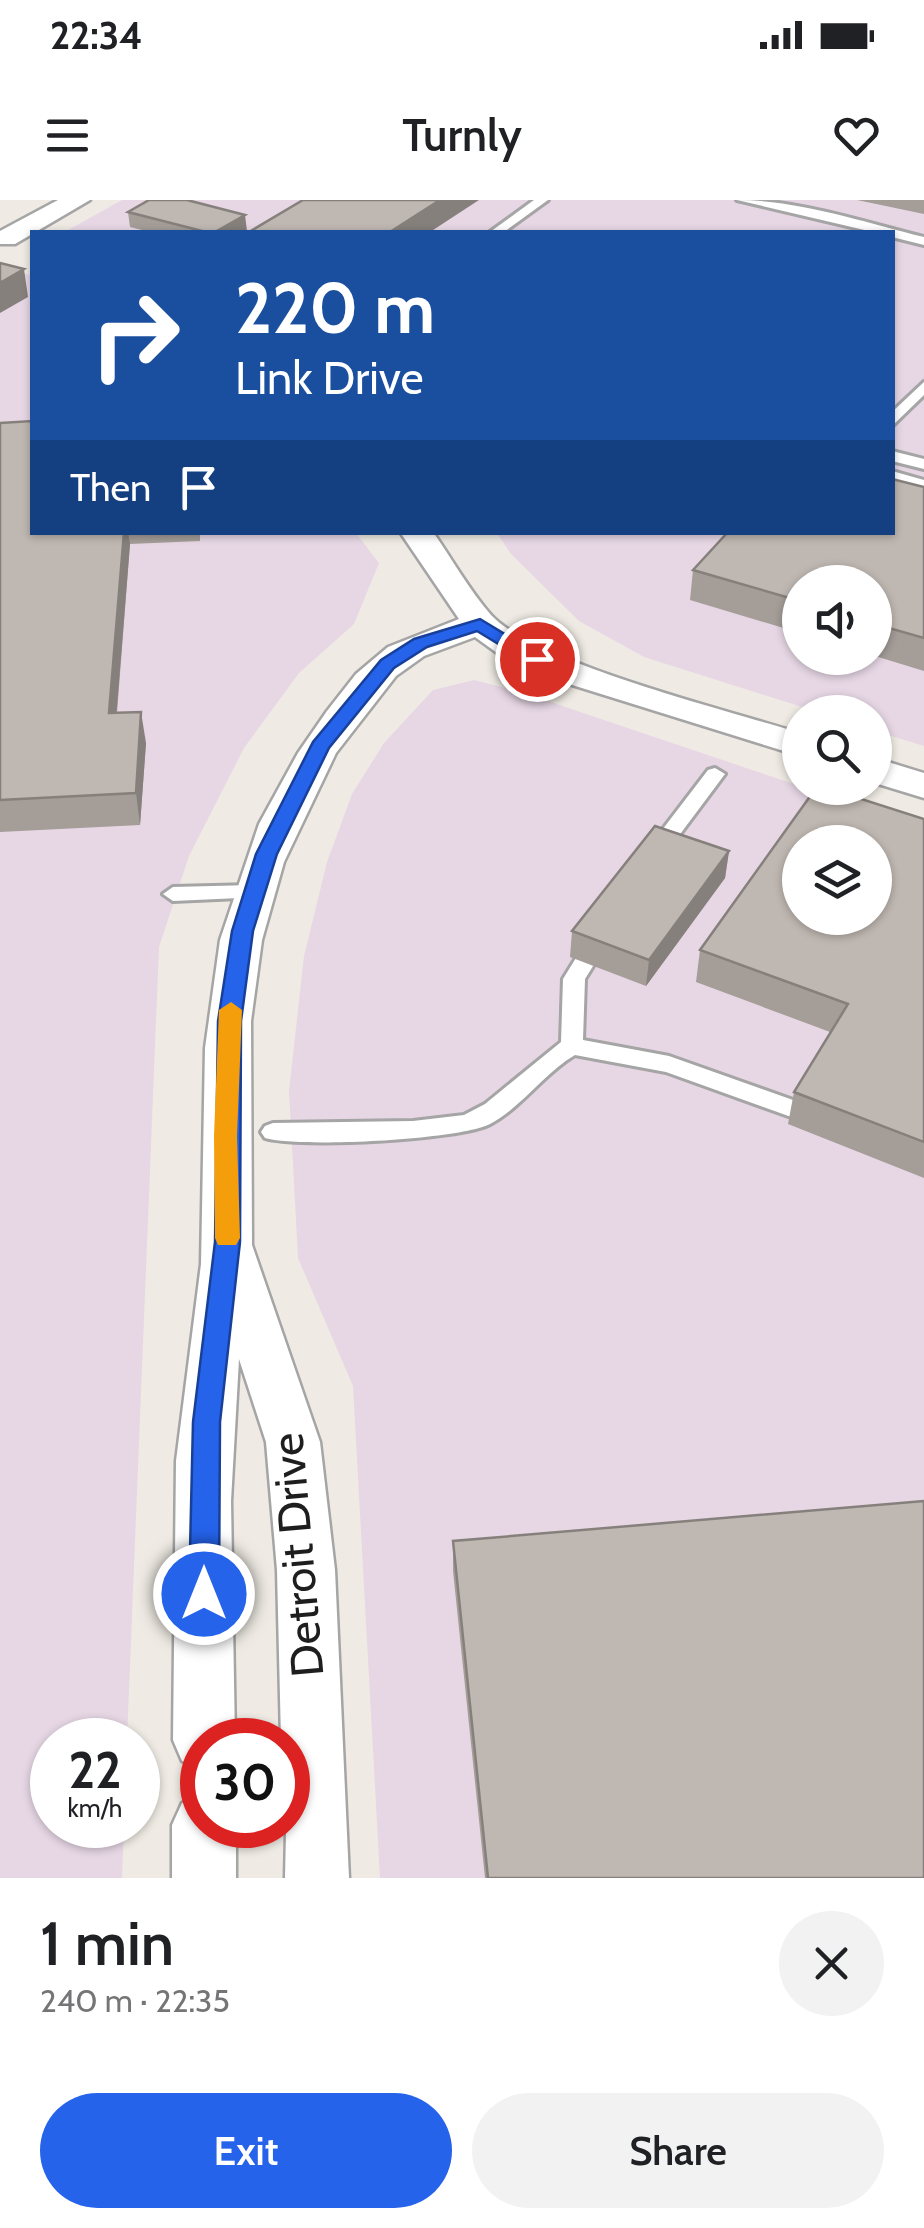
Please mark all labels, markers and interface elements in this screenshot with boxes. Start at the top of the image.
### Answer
text: 22:34 [50,12,143,59]
icon: menu [40,108,95,163]
text: Turnly [402,108,522,162]
icon: heart [829,108,884,163]
text: 220 m [235,265,435,351]
icon: right [70,270,200,400]
text: Link Drive [235,351,423,405]
icon: arrive [171,460,226,515]
text: Then [70,464,151,511]
map controls [782,565,892,935]
button: sound [782,565,892,675]
pin [495,617,580,702]
icon: arrive [510,632,565,687]
button: search [782,695,892,805]
button: layers [782,825,892,935]
street label: Detroit Drive [259,1431,335,1679]
position arrow [152,1542,256,1646]
speed limit sign: 30 [180,1718,310,1848]
text: 22 [69,1740,121,1801]
text: km/h [68,1793,122,1823]
text: 1 min [40,1907,174,1980]
button: close [779,1911,884,2016]
text: 240 m · 22:35 [40,1981,230,2020]
button: Exit [40,2093,452,2208]
button: Share [472,2093,884,2208]

